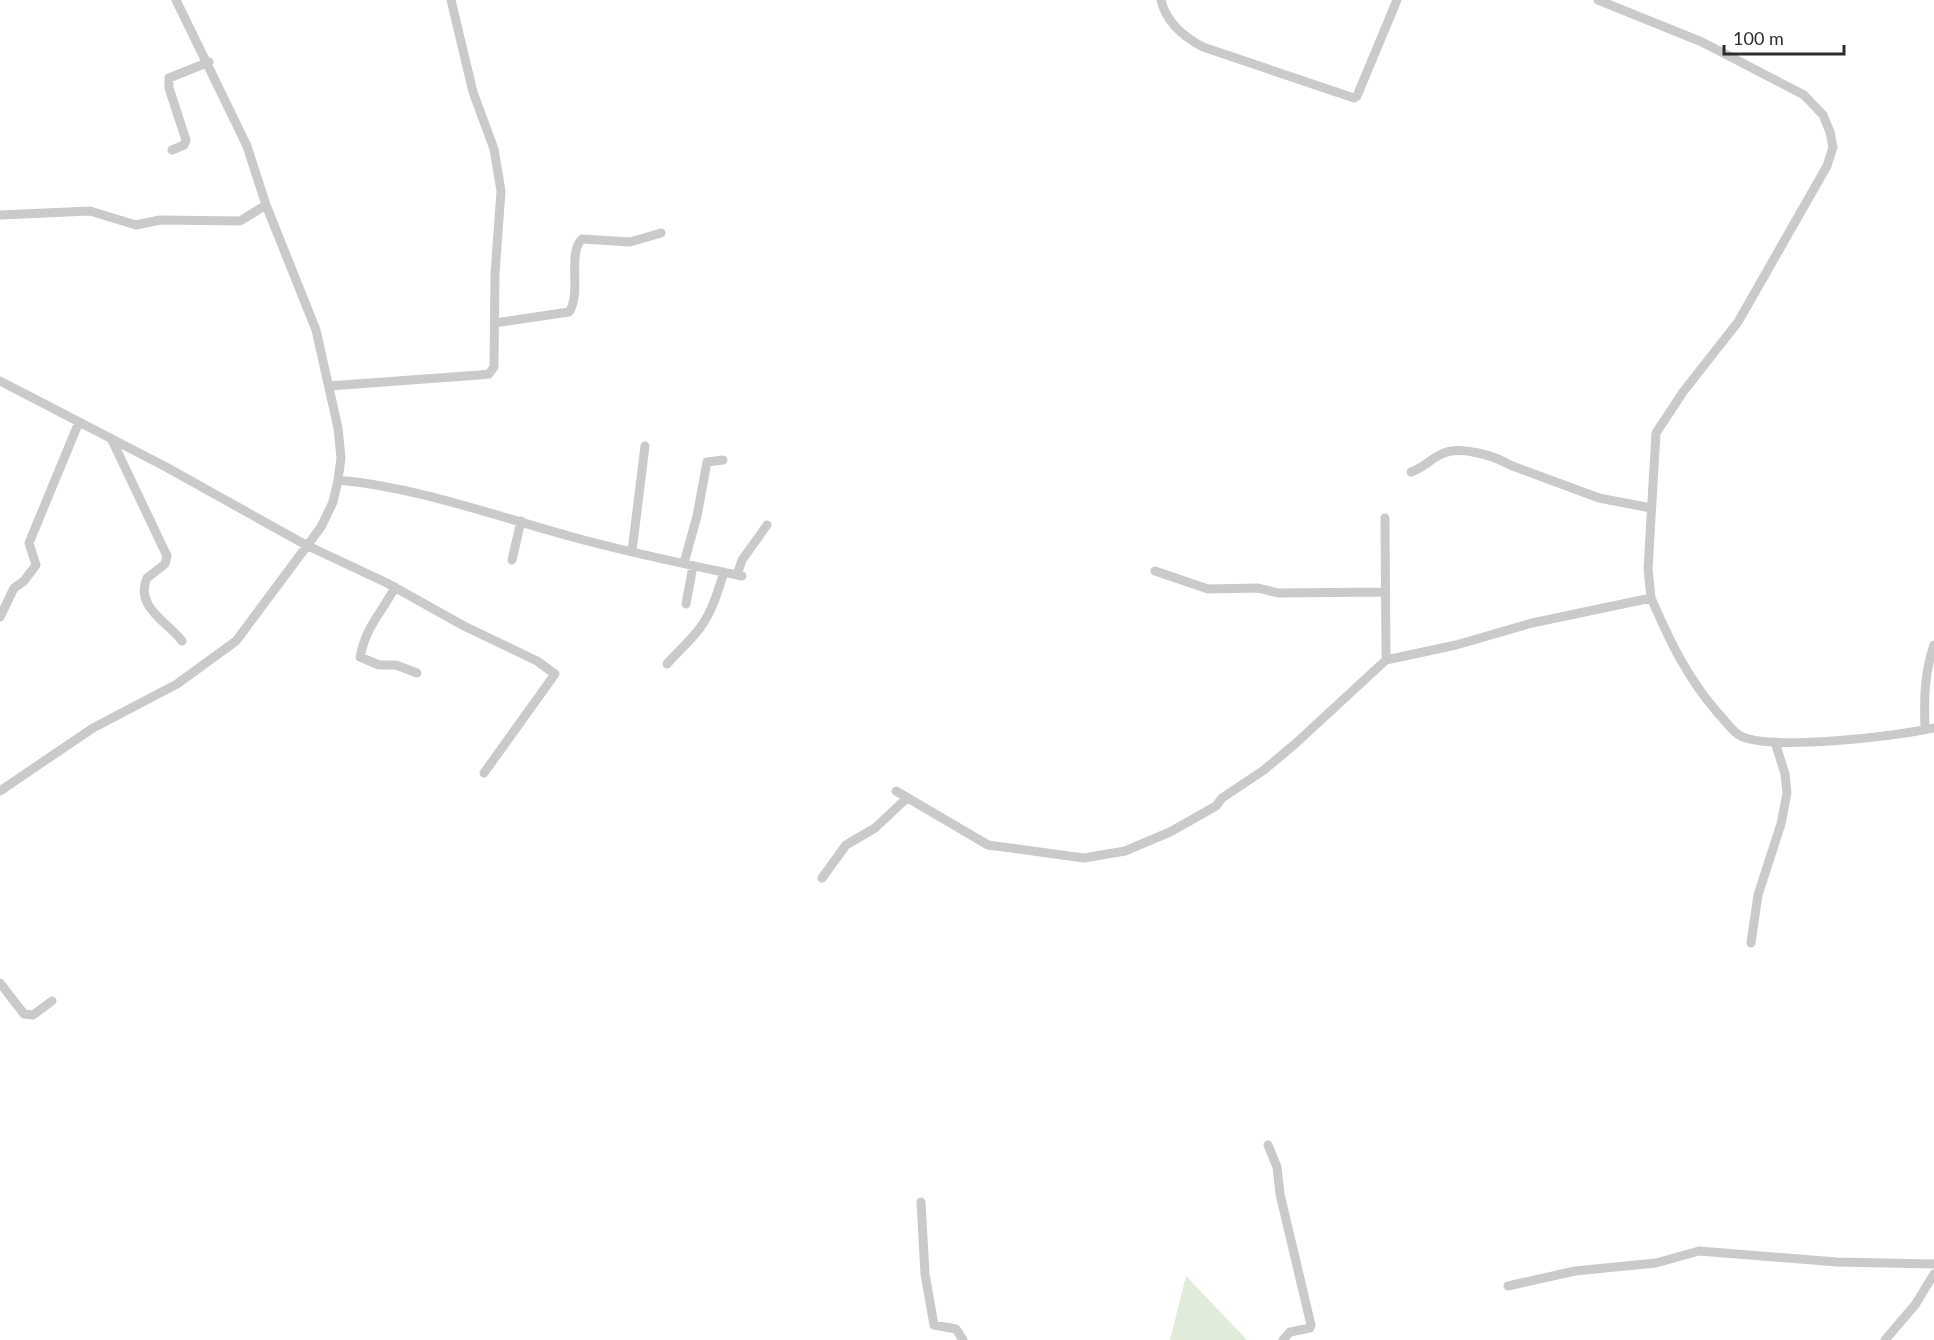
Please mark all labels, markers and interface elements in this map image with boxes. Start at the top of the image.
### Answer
scale bar [1724,18,1844,56]
text: 100 m [1733,27,1784,49]

